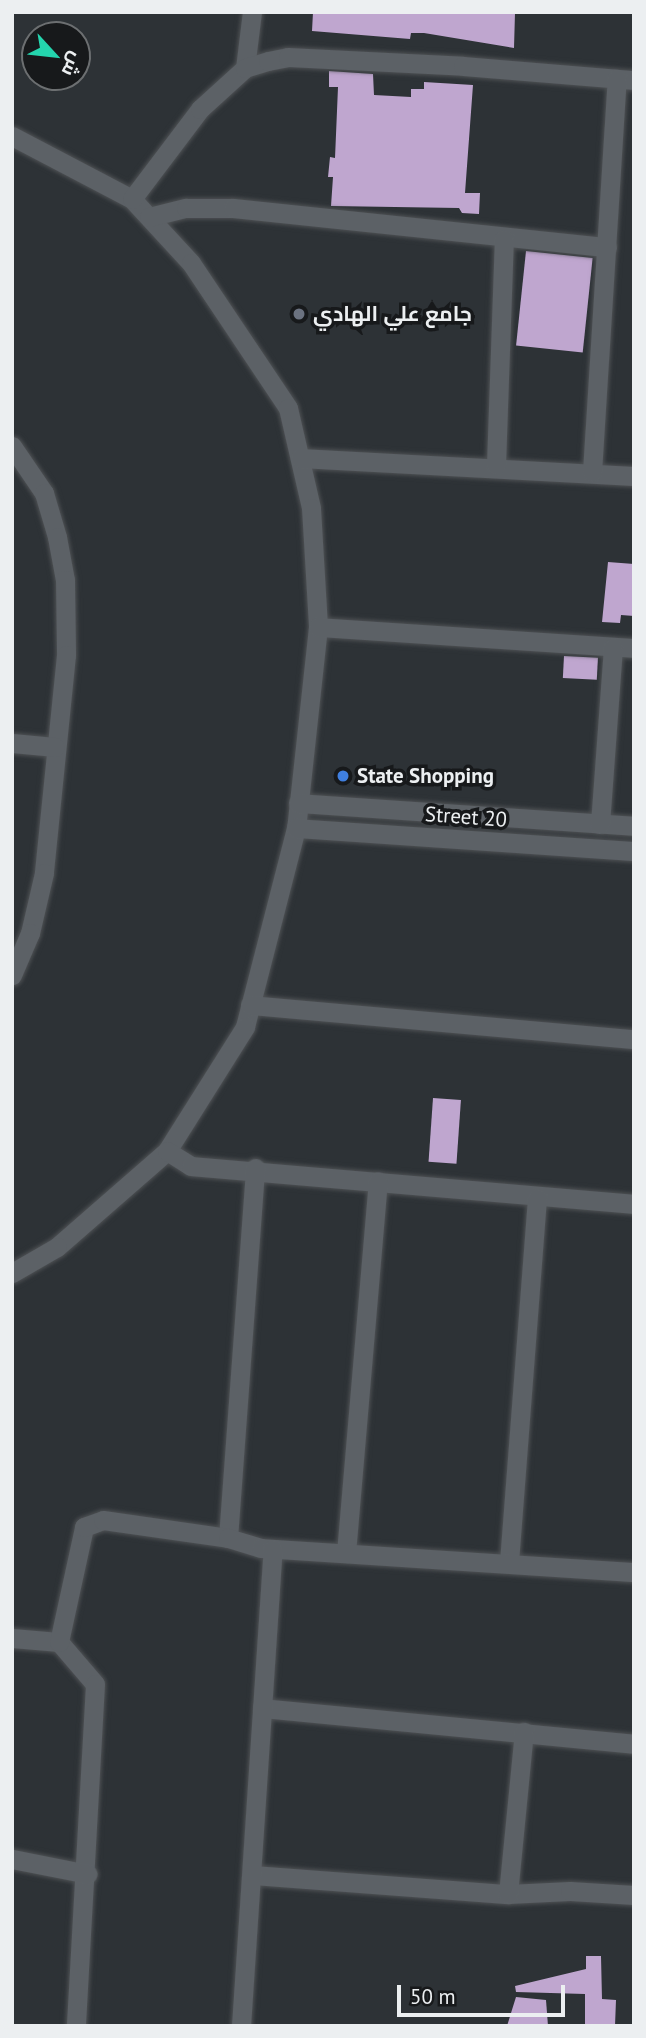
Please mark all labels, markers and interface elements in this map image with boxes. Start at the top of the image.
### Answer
north arrow [21,21,91,91]
text: ش [57,48,89,81]
place label: جامع علي الهادي [313,301,472,327]
marker: جامع علي الهادي [291,306,307,322]
place label: State Shopping [357,763,494,789]
marker: State Shopping [335,768,351,784]
street label: Street 20 [424,802,508,832]
scale bar [401,1972,569,2016]
text: 50 m [410,1983,456,2010]

